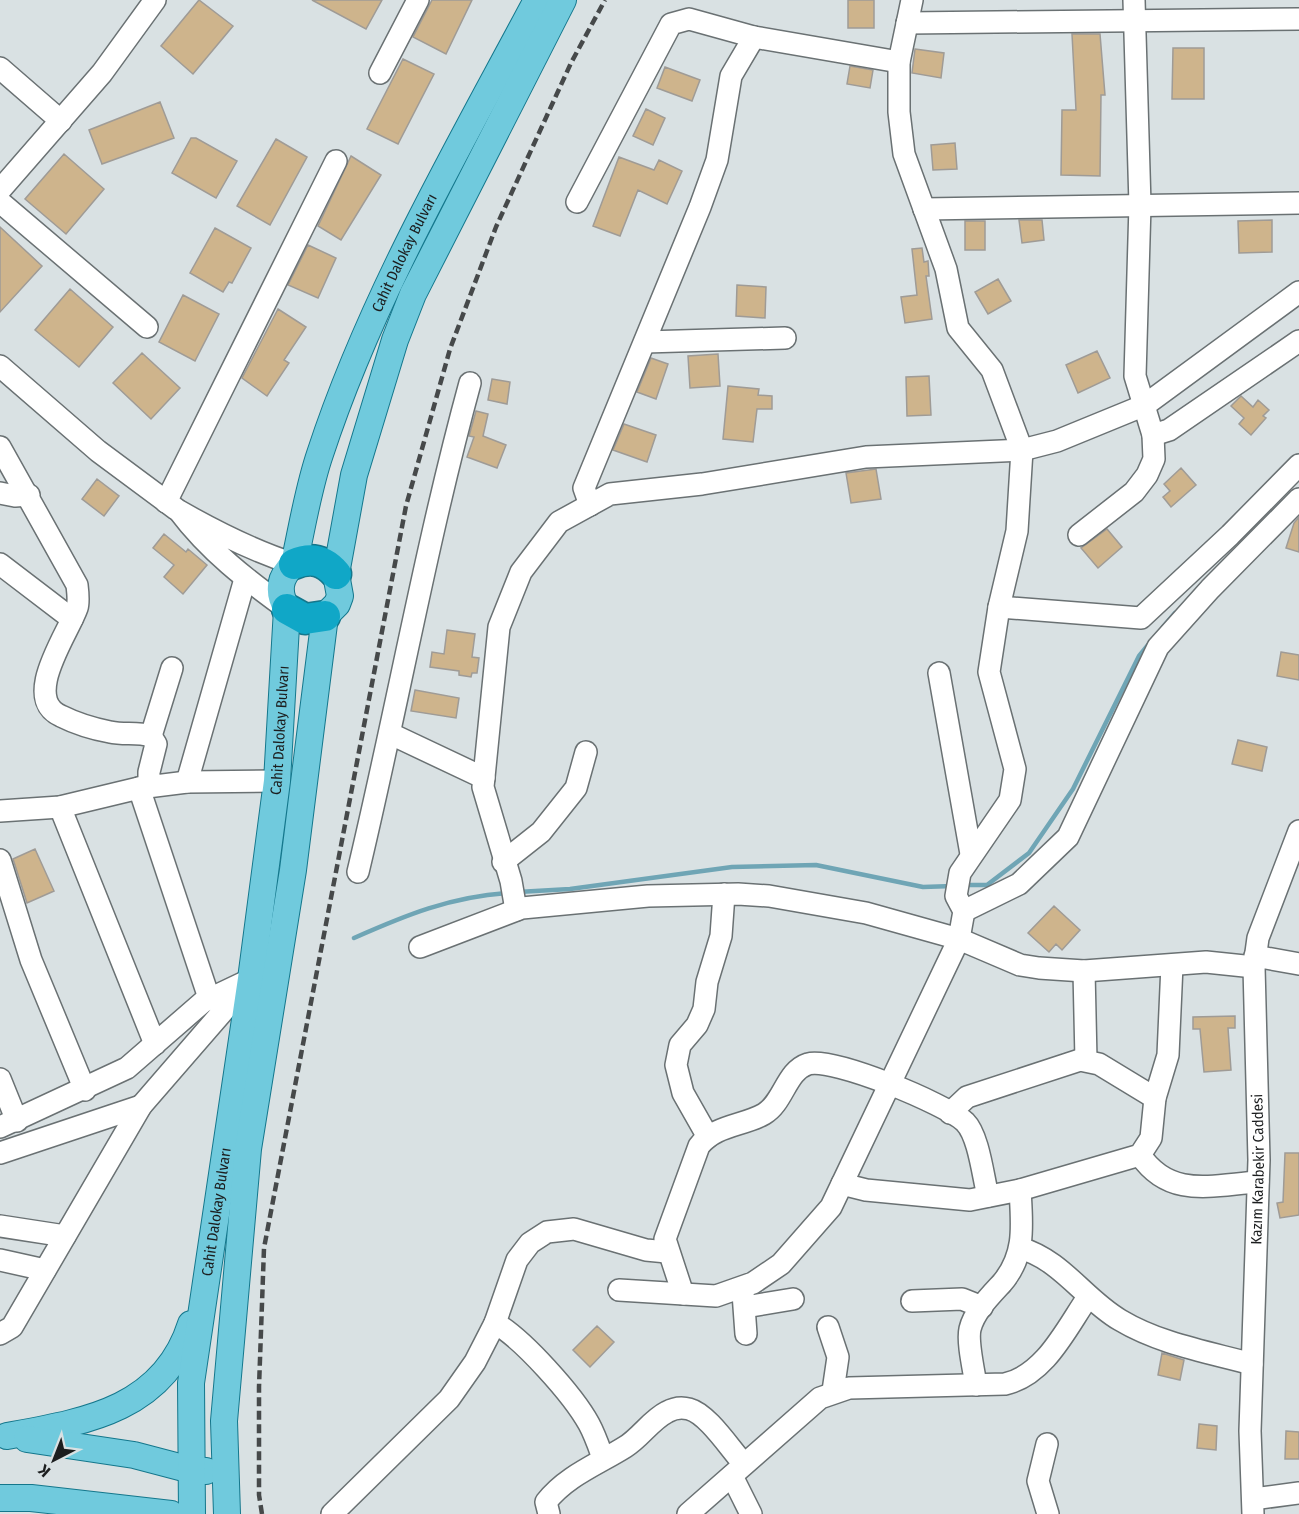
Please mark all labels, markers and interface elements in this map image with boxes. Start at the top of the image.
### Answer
street label: Cahit Dalokay Bulvarı [368,191,441,315]
street label: Cahit Dalokay Bulvarı [266,665,293,796]
street label: Kazım Karabekir Caddesi [1247,1094,1268,1245]
street label: Cahit Dalokay Bulvarı [198,1147,235,1277]
north arrow [24,1430,84,1490]
text: K [34,1460,54,1481]

